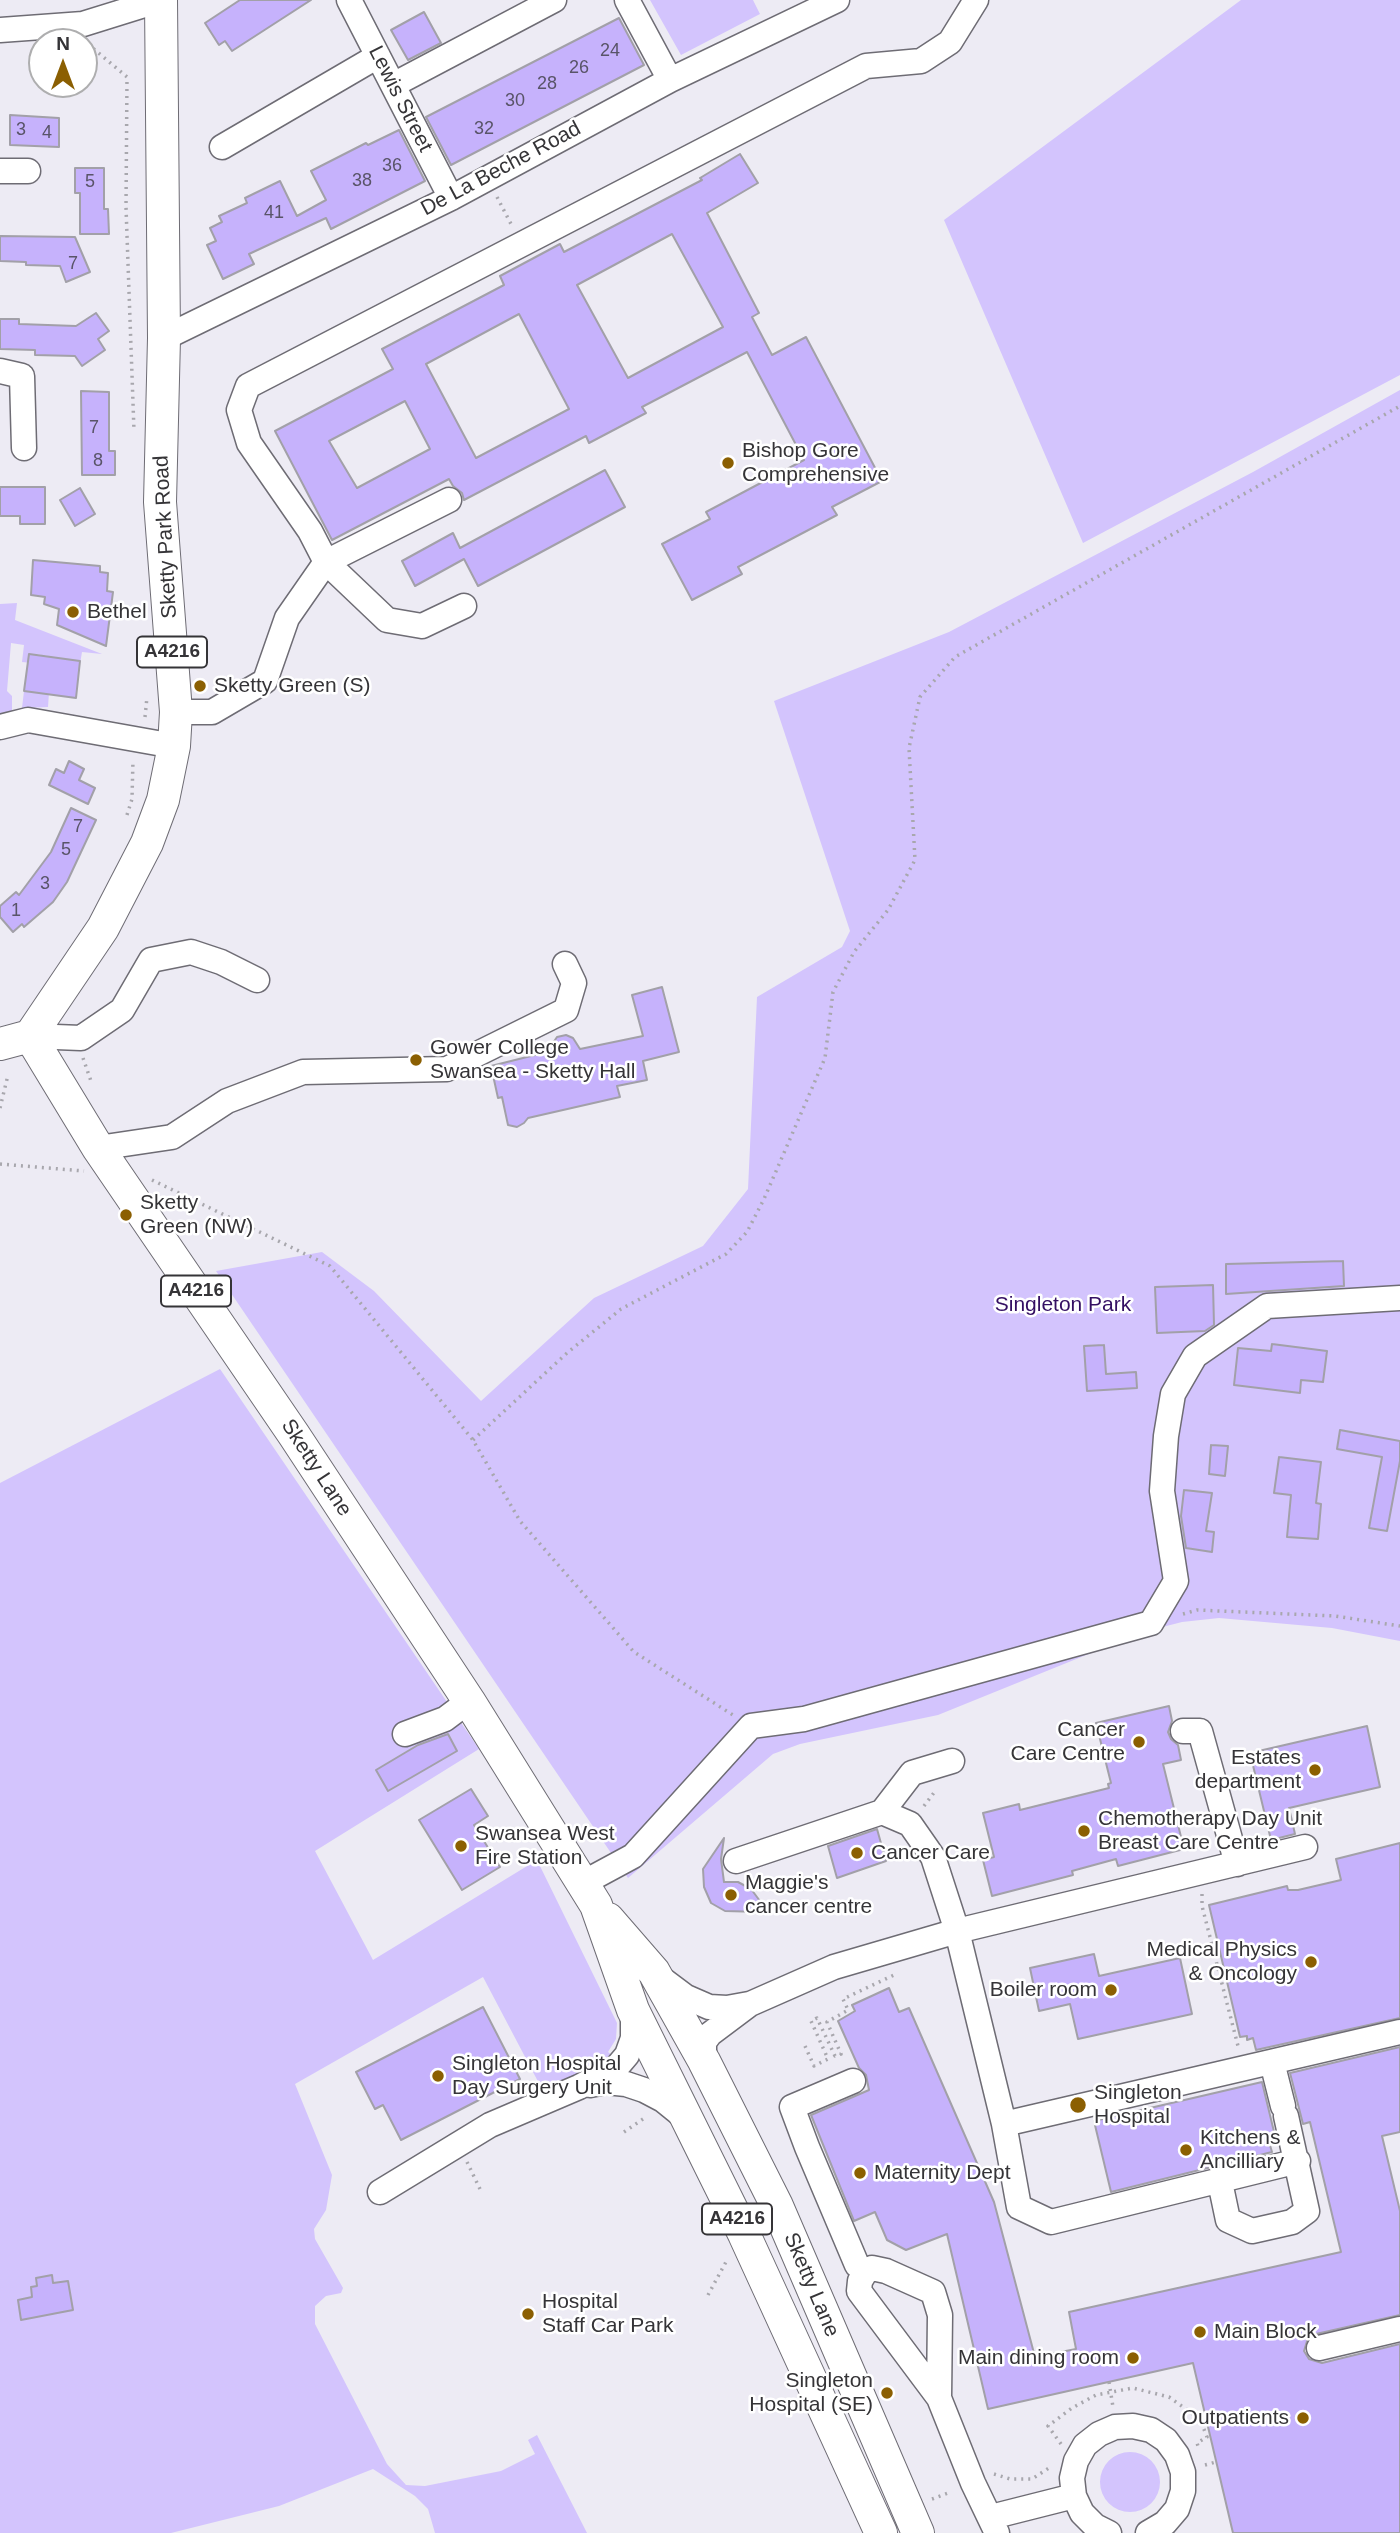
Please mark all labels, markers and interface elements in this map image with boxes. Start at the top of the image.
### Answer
north arrow [28,28,98,98]
text: N [56,33,70,54]
house number: 24 [600,40,620,62]
street label: Lewis Street [363,42,437,156]
house number: 26 [569,57,589,79]
house number: 28 [537,73,557,95]
house number: 30 [505,90,525,112]
street label: De La Beche Road [417,116,585,222]
house number: 32 [474,118,494,140]
house number: 3 [16,119,26,141]
house number: 4 [42,122,52,144]
house number: 36 [382,155,402,177]
house number: 38 [352,170,372,192]
house number: 5 [85,171,95,193]
house number: 41 [264,202,284,224]
house number: 7 [68,253,78,275]
house number: 7 [89,417,99,439]
place label: Bishop Gore Comprehensive [742,438,889,488]
house number: 8 [93,450,103,472]
street label: Sketty Park Road [149,455,183,619]
marker: Bishop Gore Comprehensive [720,455,736,471]
place label: Bethel [87,599,147,625]
marker: Bethel [65,604,81,620]
road number: A4216 [137,636,207,667]
place label: Sketty Green (S) [214,673,370,699]
marker: Sketty Green (S) [192,678,208,694]
house number: 7 [73,816,83,838]
house number: 5 [61,839,71,861]
house number: 3 [40,873,50,895]
house number: 1 [11,900,21,922]
place label: Gower College Swansea - Sketty Hall [430,1035,635,1085]
marker: Gower College Swansea - Sketty Hall [408,1052,424,1068]
place label: Sketty Green (NW) [140,1190,253,1240]
marker: Sketty Green (NW) [118,1207,134,1223]
road number: A4216 [161,1275,231,1306]
park label: Singleton Park [995,1292,1131,1318]
street label: Sketty Lane [275,1415,357,1521]
place label: Cancer Care Centre [1011,1717,1125,1767]
marker: Cancer Care Centre [1131,1734,1147,1750]
place label: Estates department [1195,1745,1301,1795]
marker: Estates department [1307,1762,1323,1778]
place label: Chemotherapy Day Unit Breast Care Centre [1098,1806,1322,1856]
place label: Swansea West Fire Station [475,1821,615,1871]
marker: Chemotherapy Day Unit Breast Care Centre [1076,1823,1092,1839]
marker: Swansea West Fire Station [453,1838,469,1854]
place label: Cancer Care [871,1840,990,1866]
marker: Cancer Care [849,1845,865,1861]
place label: Maggie's cancer centre [745,1870,872,1920]
marker: Maggie's cancer centre [723,1887,739,1903]
place label: Medical Physics & Oncology [1146,1937,1297,1987]
marker: Medical Physics & Oncology [1303,1954,1319,1970]
place label: Boiler room [990,1977,1097,2003]
marker: Boiler room [1103,1982,1119,1998]
place label: Singleton Hospital Day Surgery Unit [452,2051,621,2101]
marker: Singleton Hospital Day Surgery Unit [430,2068,446,2084]
place label: Singleton Hospital [1094,2080,1182,2130]
marker: Singleton Hospital [1068,2095,1088,2115]
place label: Kitchens & Ancilliary [1200,2125,1300,2175]
marker: Kitchens & Ancilliary [1178,2142,1194,2158]
place label: Maternity Dept [874,2160,1011,2186]
marker: Maternity Dept [852,2165,868,2181]
road number: A4216 [702,2204,772,2234]
street label: Sketty Lane [778,2229,844,2341]
place label: Hospital Staff Car Park [542,2289,673,2339]
marker: Hospital Staff Car Park [520,2306,536,2322]
place label: Main Block [1214,2319,1317,2345]
marker: Main Block [1192,2324,1208,2340]
place label: Main dining room [958,2345,1119,2371]
marker: Main dining room [1125,2350,1141,2366]
place label: Singleton Hospital (SE) [749,2368,873,2418]
marker: Singleton Hospital (SE) [879,2385,895,2401]
place label: Outpatients [1182,2405,1289,2431]
marker: Outpatients [1295,2410,1311,2426]

